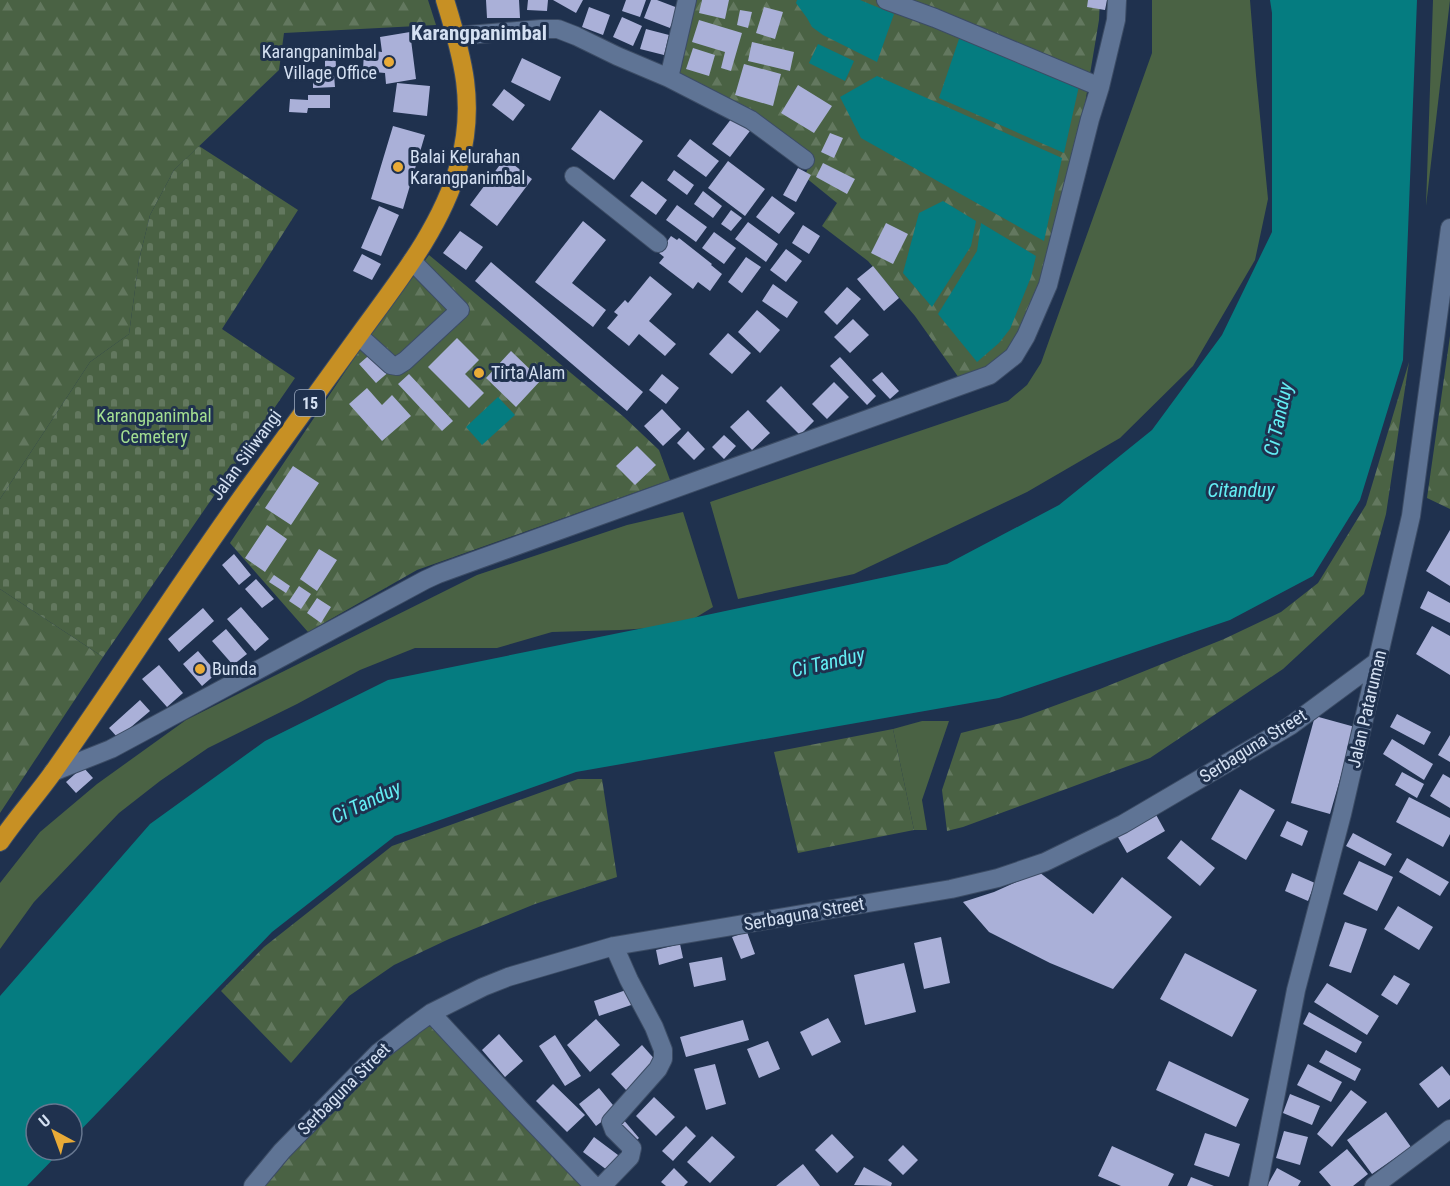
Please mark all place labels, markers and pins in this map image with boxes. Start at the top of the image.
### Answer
place label: Karangpanimbal Village Office [262,41,377,83]
marker: Karangpanimbal Village Office [382,55,396,69]
place label: Balai Kelurahan Karangpanimbal [410,146,525,188]
marker: Balai Kelurahan Karangpanimbal [391,160,405,174]
place label: Tirta Alam [491,362,565,383]
marker: Tirta Alam [472,366,486,380]
place label: Bunda [212,658,257,679]
marker: Bunda [193,662,207,676]

